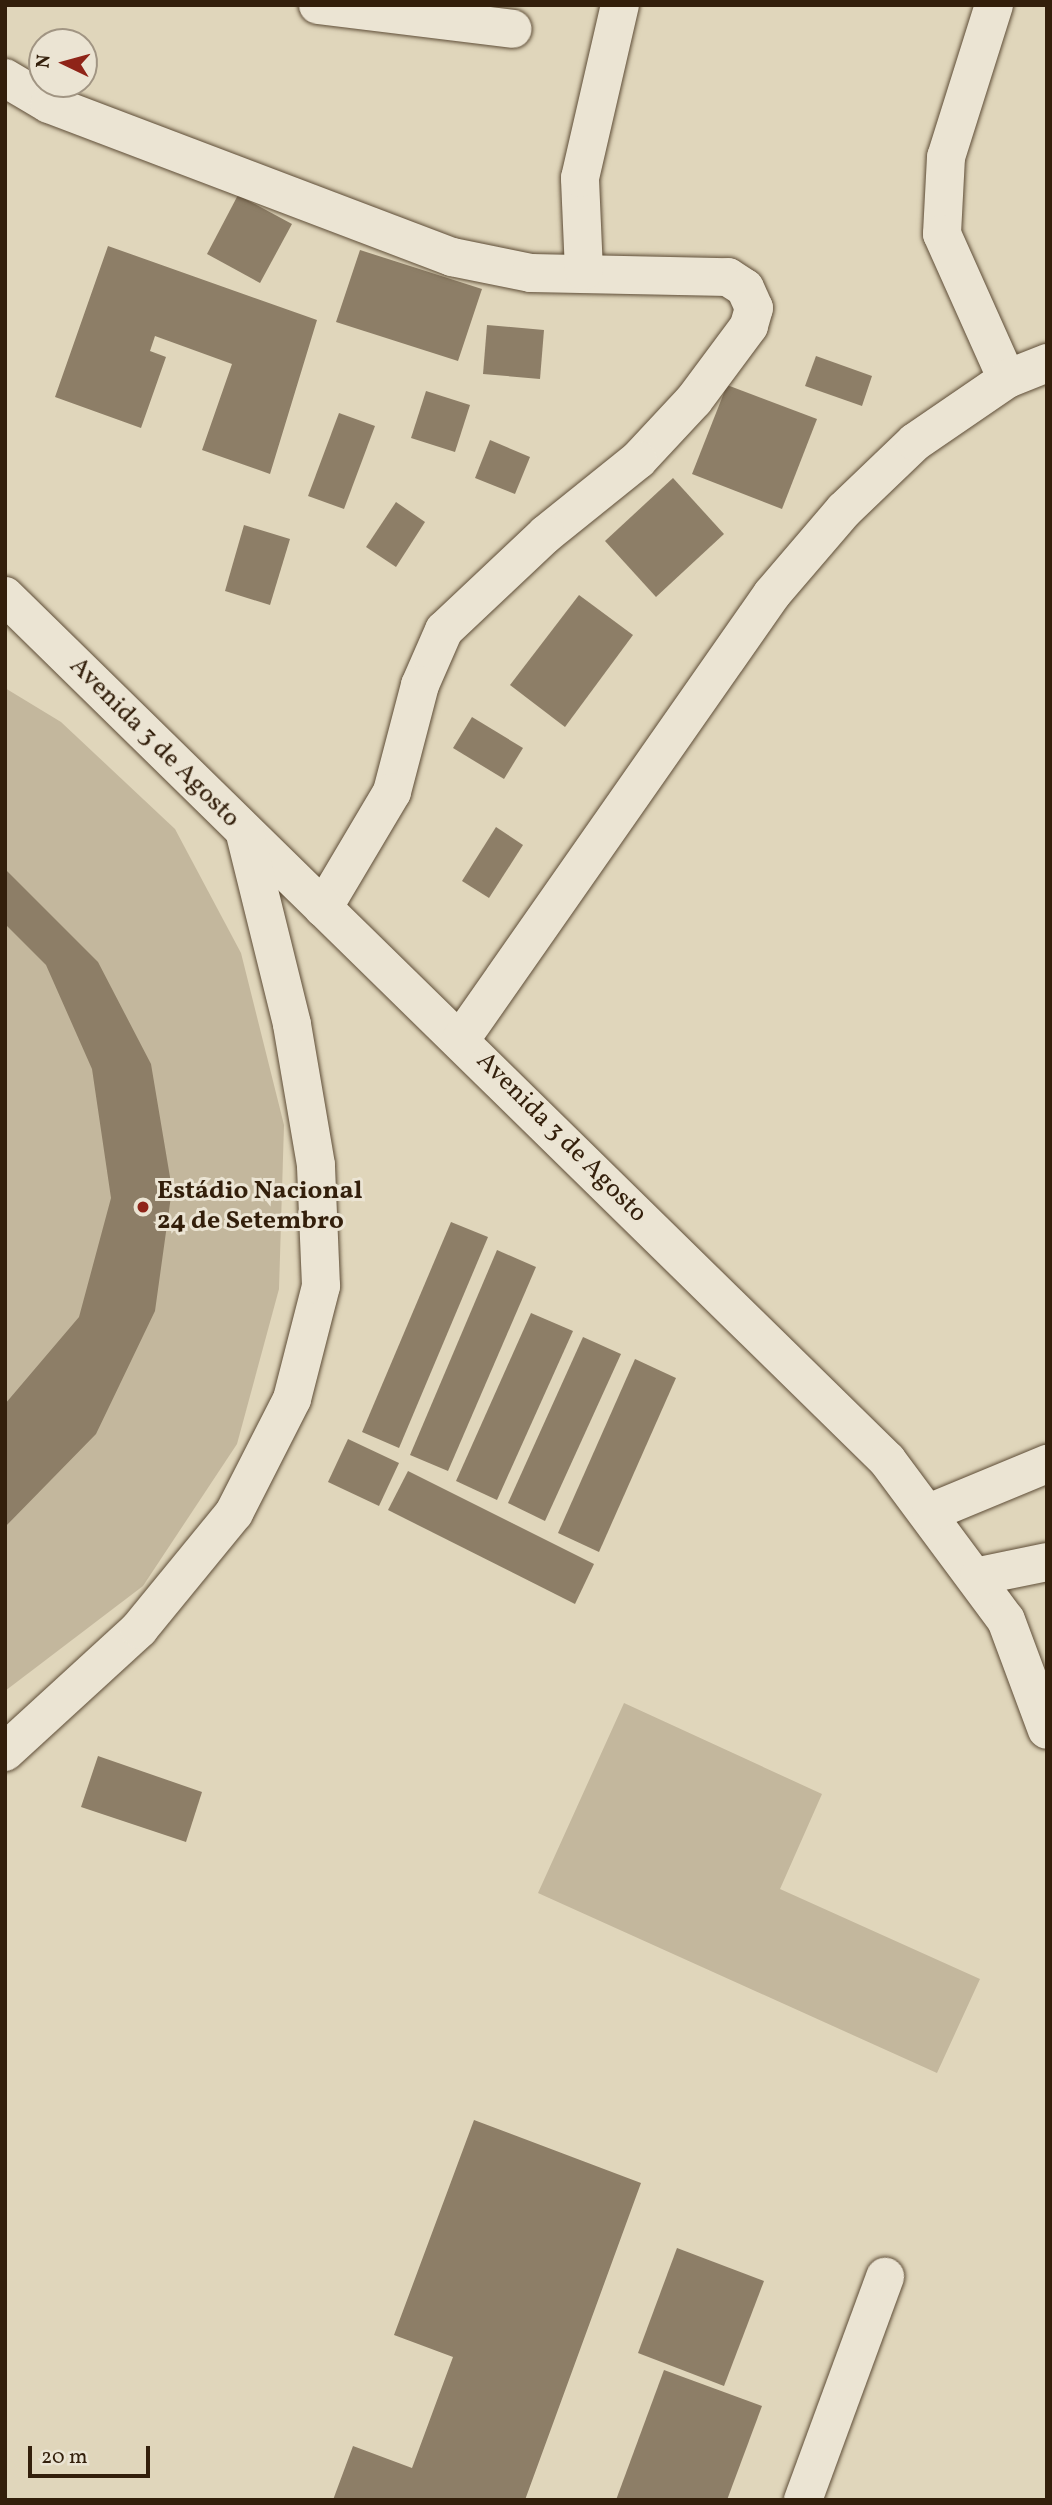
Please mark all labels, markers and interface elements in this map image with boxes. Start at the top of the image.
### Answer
north arrow [28,28,98,98]
text: N [31,53,58,69]
street label: Avenida 3 de Agosto [62,651,246,835]
street label: Avenida 3 de Agosto [469,1046,653,1230]
place label: Estádio Nacional 24 de Setembro [157,1176,363,1238]
marker: Estádio Nacional 24 de Setembro [135,1199,151,1215]
scale bar [32,2432,154,2476]
text: 20 m [41,2443,87,2472]

